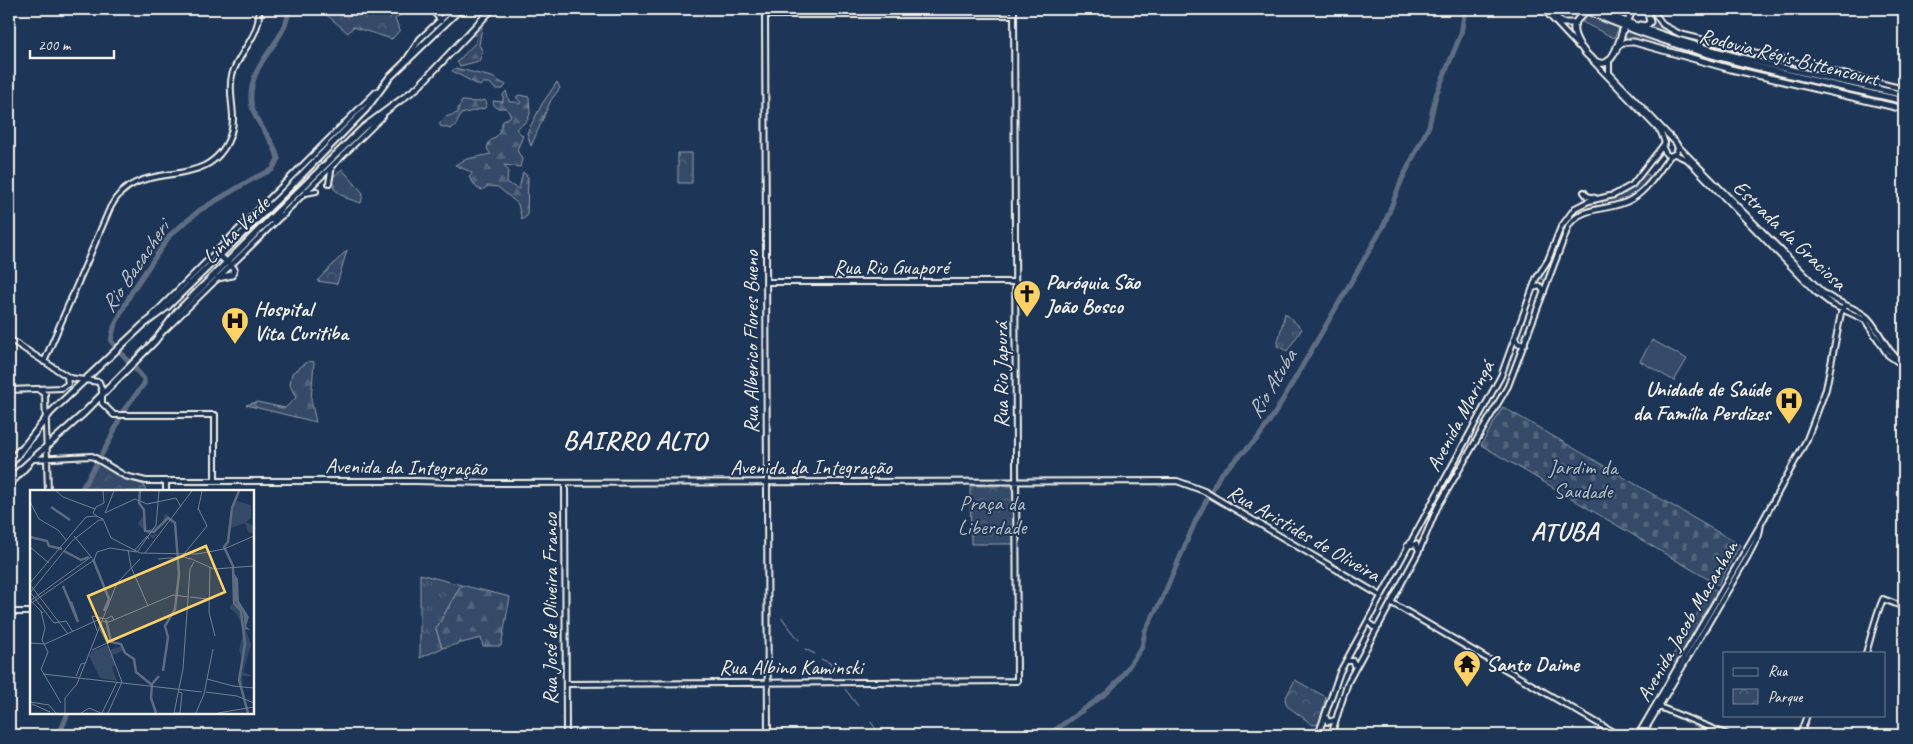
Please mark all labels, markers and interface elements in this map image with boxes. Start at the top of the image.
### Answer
street label: Rodovia Régis Bittencourt [1697,22,1883,92]
scale bar [30,28,114,60]
text: 200 m [38,36,72,55]
street label: Estrada da Graciosa [1728,174,1853,297]
street label: Linha Verde [197,189,277,269]
water label: Rio Bacacheri [94,211,179,318]
street label: Rua Alberico Flores Bueno [738,249,764,433]
street label: Rua Rio Guaporé [833,254,952,280]
place label: Paróquia São João Bosco [1044,269,1141,319]
church icon: Paróquia São João Bosco [1012,279,1042,318]
place label: Hospital Vita Curitiba [254,296,350,346]
hospital icon: Hospital Vita Curitiba [220,306,250,345]
street label: Rua Rio Japurá [988,320,1014,428]
water label: Rio Atuba [1241,343,1304,423]
street label: Avenida Maringá [1420,355,1501,476]
place label: Unidade de Saúde da Família Perdizes [1633,376,1773,426]
hospital icon: Unidade de Saúde da Família Perdizes [1774,386,1804,425]
district label: BAIRRO ALTO [563,424,710,457]
street label: Avenida da Integração [325,453,488,481]
street label: Avenida da Integração [730,454,893,480]
park label: Jardim da Saudade [1548,454,1620,504]
street label: Rua Aristides de Oliveira [1223,479,1387,588]
inset map [30,490,254,714]
park label: Praça da Liberdade [958,490,1028,540]
street label: Rua José de Oliveira Franco [537,512,563,705]
district label: ATUBA [1531,515,1600,548]
street label: Avenida Jacob Macanhan [1630,535,1744,706]
temple icon: Santo Daime [1452,649,1482,688]
place label: Santo Daime [1486,651,1581,677]
legend [1723,652,1886,716]
street label: Rua Albino Kaminski [719,654,866,680]
text: Rua [1768,662,1788,681]
text: Parque [1768,688,1804,707]

